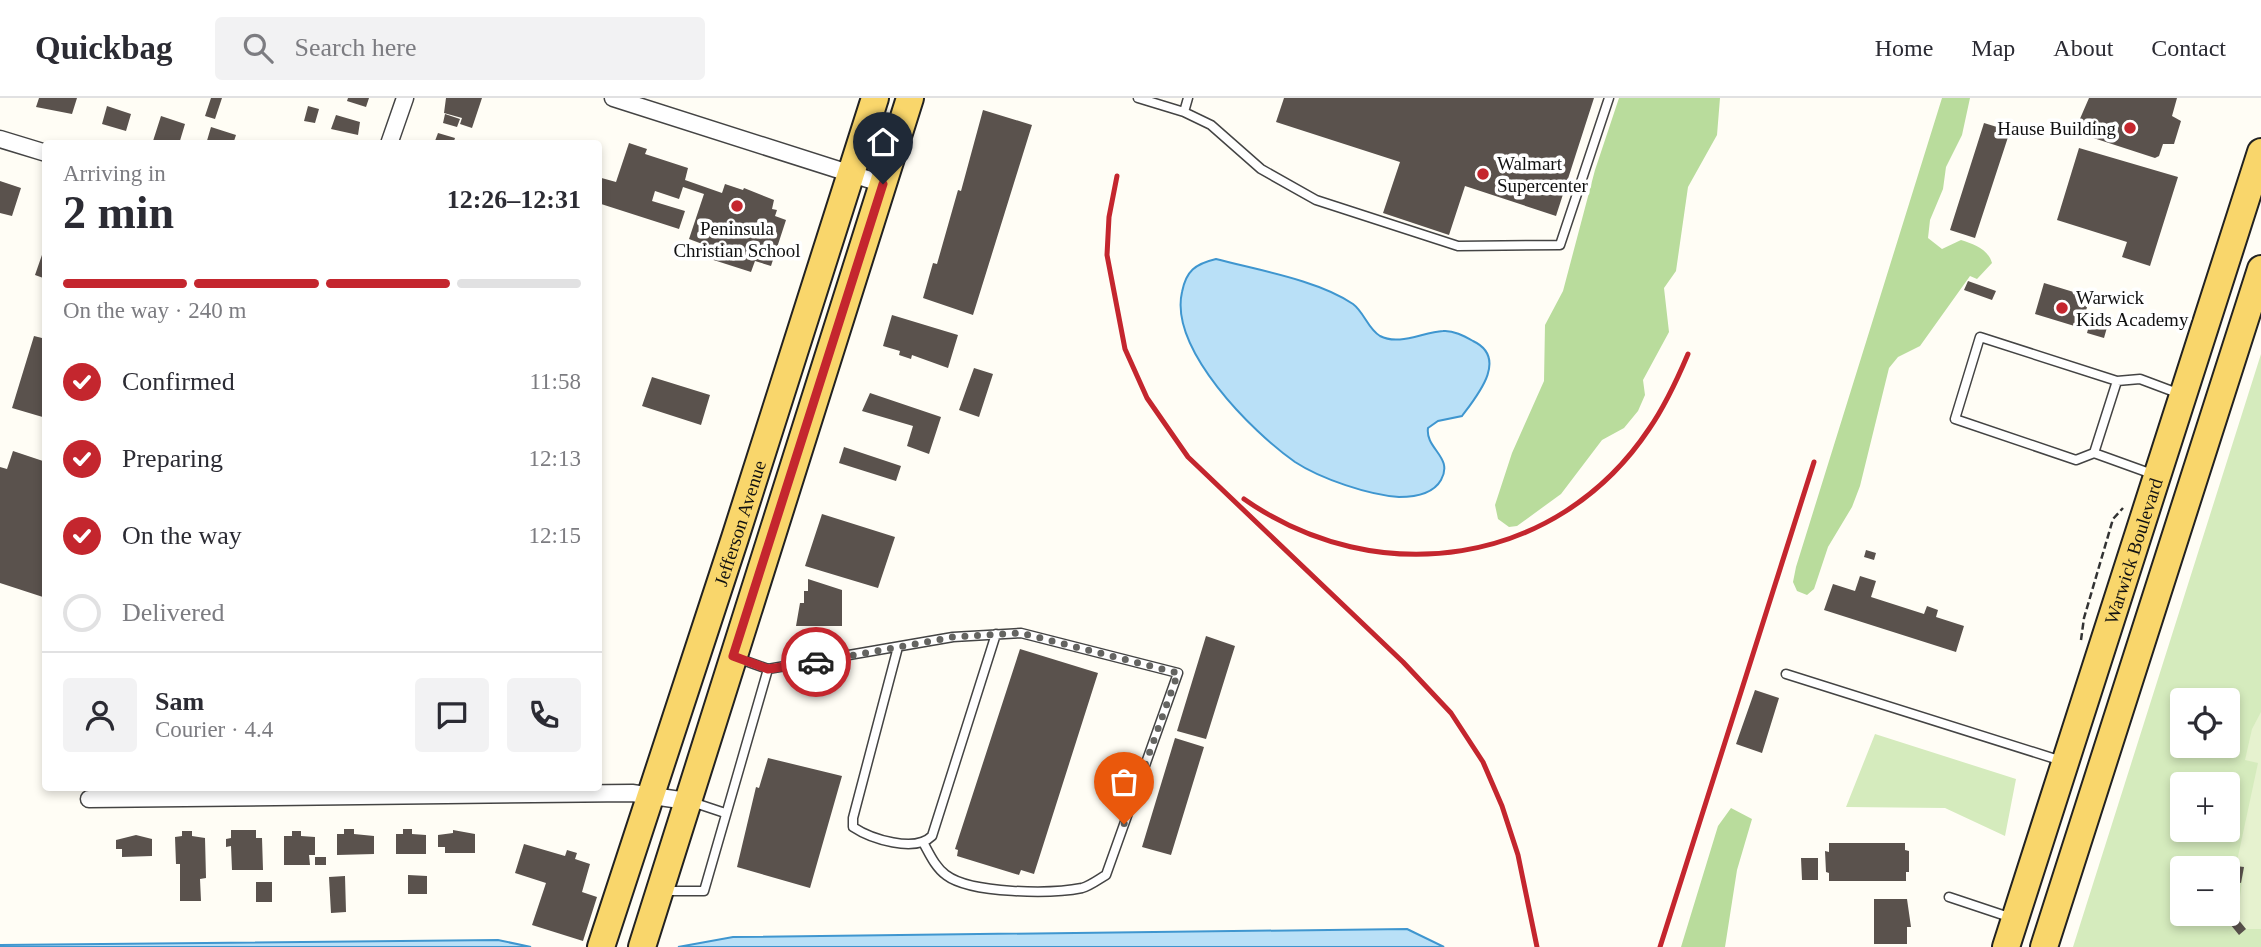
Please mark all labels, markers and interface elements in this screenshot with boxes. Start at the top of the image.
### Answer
search box [215,17,705,80]
icon: search [239,29,277,67]
text: Quickbag [35,30,173,66]
text: Search here [295,33,417,62]
text: Home [1875,35,1933,61]
text: Map [1971,35,2015,61]
text: About [2053,35,2113,61]
text: Contact [2151,35,2226,61]
pin [853,112,913,184]
place label: Hause Building [1997,118,2116,139]
marker: Hause Building [2122,120,2138,136]
icon: home [864,123,902,161]
place label: Walmart Supercenter [1497,153,1588,196]
text: Arriving in [63,161,166,186]
marker: Walmart Supercenter [1475,166,1491,182]
text: 12:26–12:31 [447,185,581,214]
text: 2 min [63,187,174,238]
marker: Peninsula Christian School [729,198,745,214]
place label: Peninsula Christian School [673,218,801,261]
place label: Warwick Kids Academy [2076,287,2189,330]
text: On the way · 240 m [63,298,246,323]
marker: Warwick Kids Academy [2054,300,2070,316]
icon: check [63,363,101,401]
text: Confirmed [122,367,235,396]
text: 11:58 [529,369,581,394]
icon: check [63,440,101,478]
text: Preparing [122,444,223,473]
text: 12:13 [529,446,581,471]
street label: Jefferson Avenue [710,458,770,589]
street label: Warwick Boulevard [2100,475,2167,627]
icon: check [63,517,101,555]
text: On the way [122,521,242,550]
text: 12:15 [529,523,581,548]
text: Delivered [122,598,225,627]
courier [781,627,851,697]
icon: car [797,643,835,681]
button: person [63,678,137,752]
button: chat [415,678,489,752]
button: phone [507,678,581,752]
text: Sam [155,687,204,716]
map controls [2170,688,2240,926]
button: locate [2170,688,2240,758]
text: Courier · 4.4 [155,717,273,742]
pin [1094,752,1154,824]
icon: bag [1105,763,1143,801]
button: + [2170,772,2240,842]
button: − [2170,856,2240,926]

